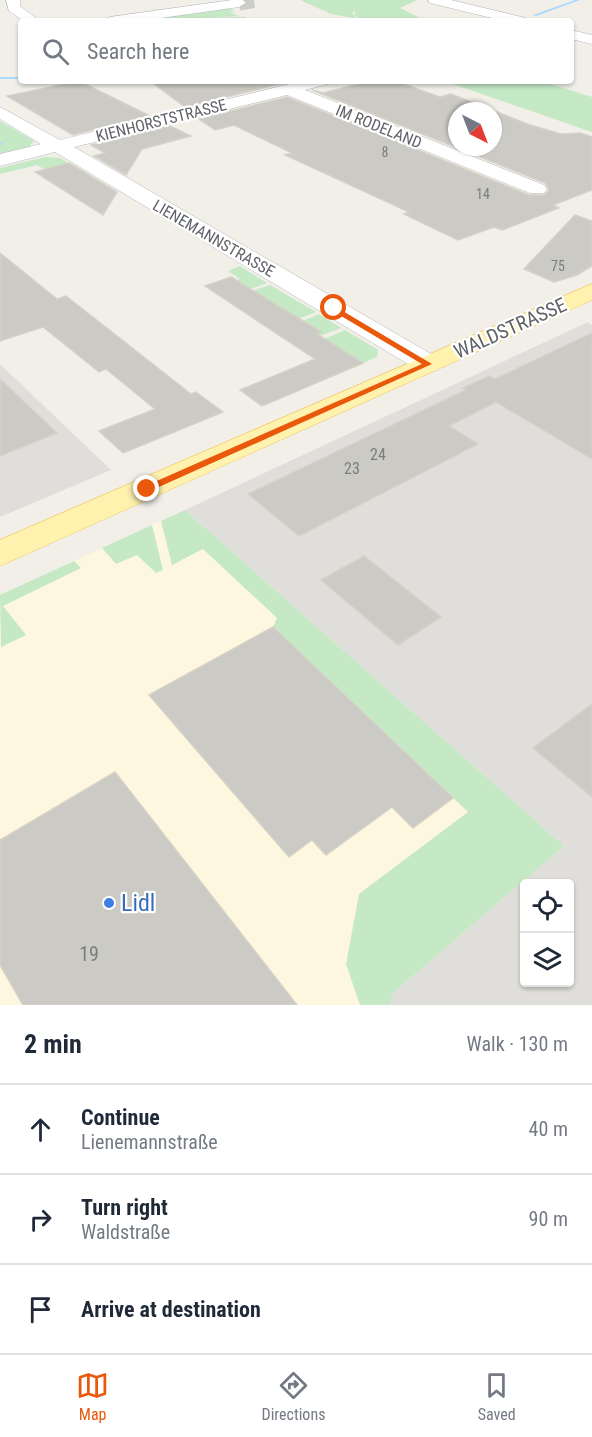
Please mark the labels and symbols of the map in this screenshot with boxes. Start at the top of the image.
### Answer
street label: KIENHORSTSTRASSE [94,95,228,146]
street label: IM RODELAND [333,101,425,152]
north arrow [448,102,502,156]
house number: 8 [382,144,389,160]
house number: 14 [476,186,490,202]
street label: LIENEMANNSTRASSE [149,196,278,281]
house number: 75 [551,258,565,274]
street label: WALDSTRASSE [450,292,570,364]
route start [320,294,346,320]
house number: 24 [370,445,386,464]
house number: 23 [344,459,360,478]
route end [133,475,159,501]
place label: Lidl [121,889,155,917]
marker: Lidl [102,896,116,910]
house number: 19 [79,942,99,966]

